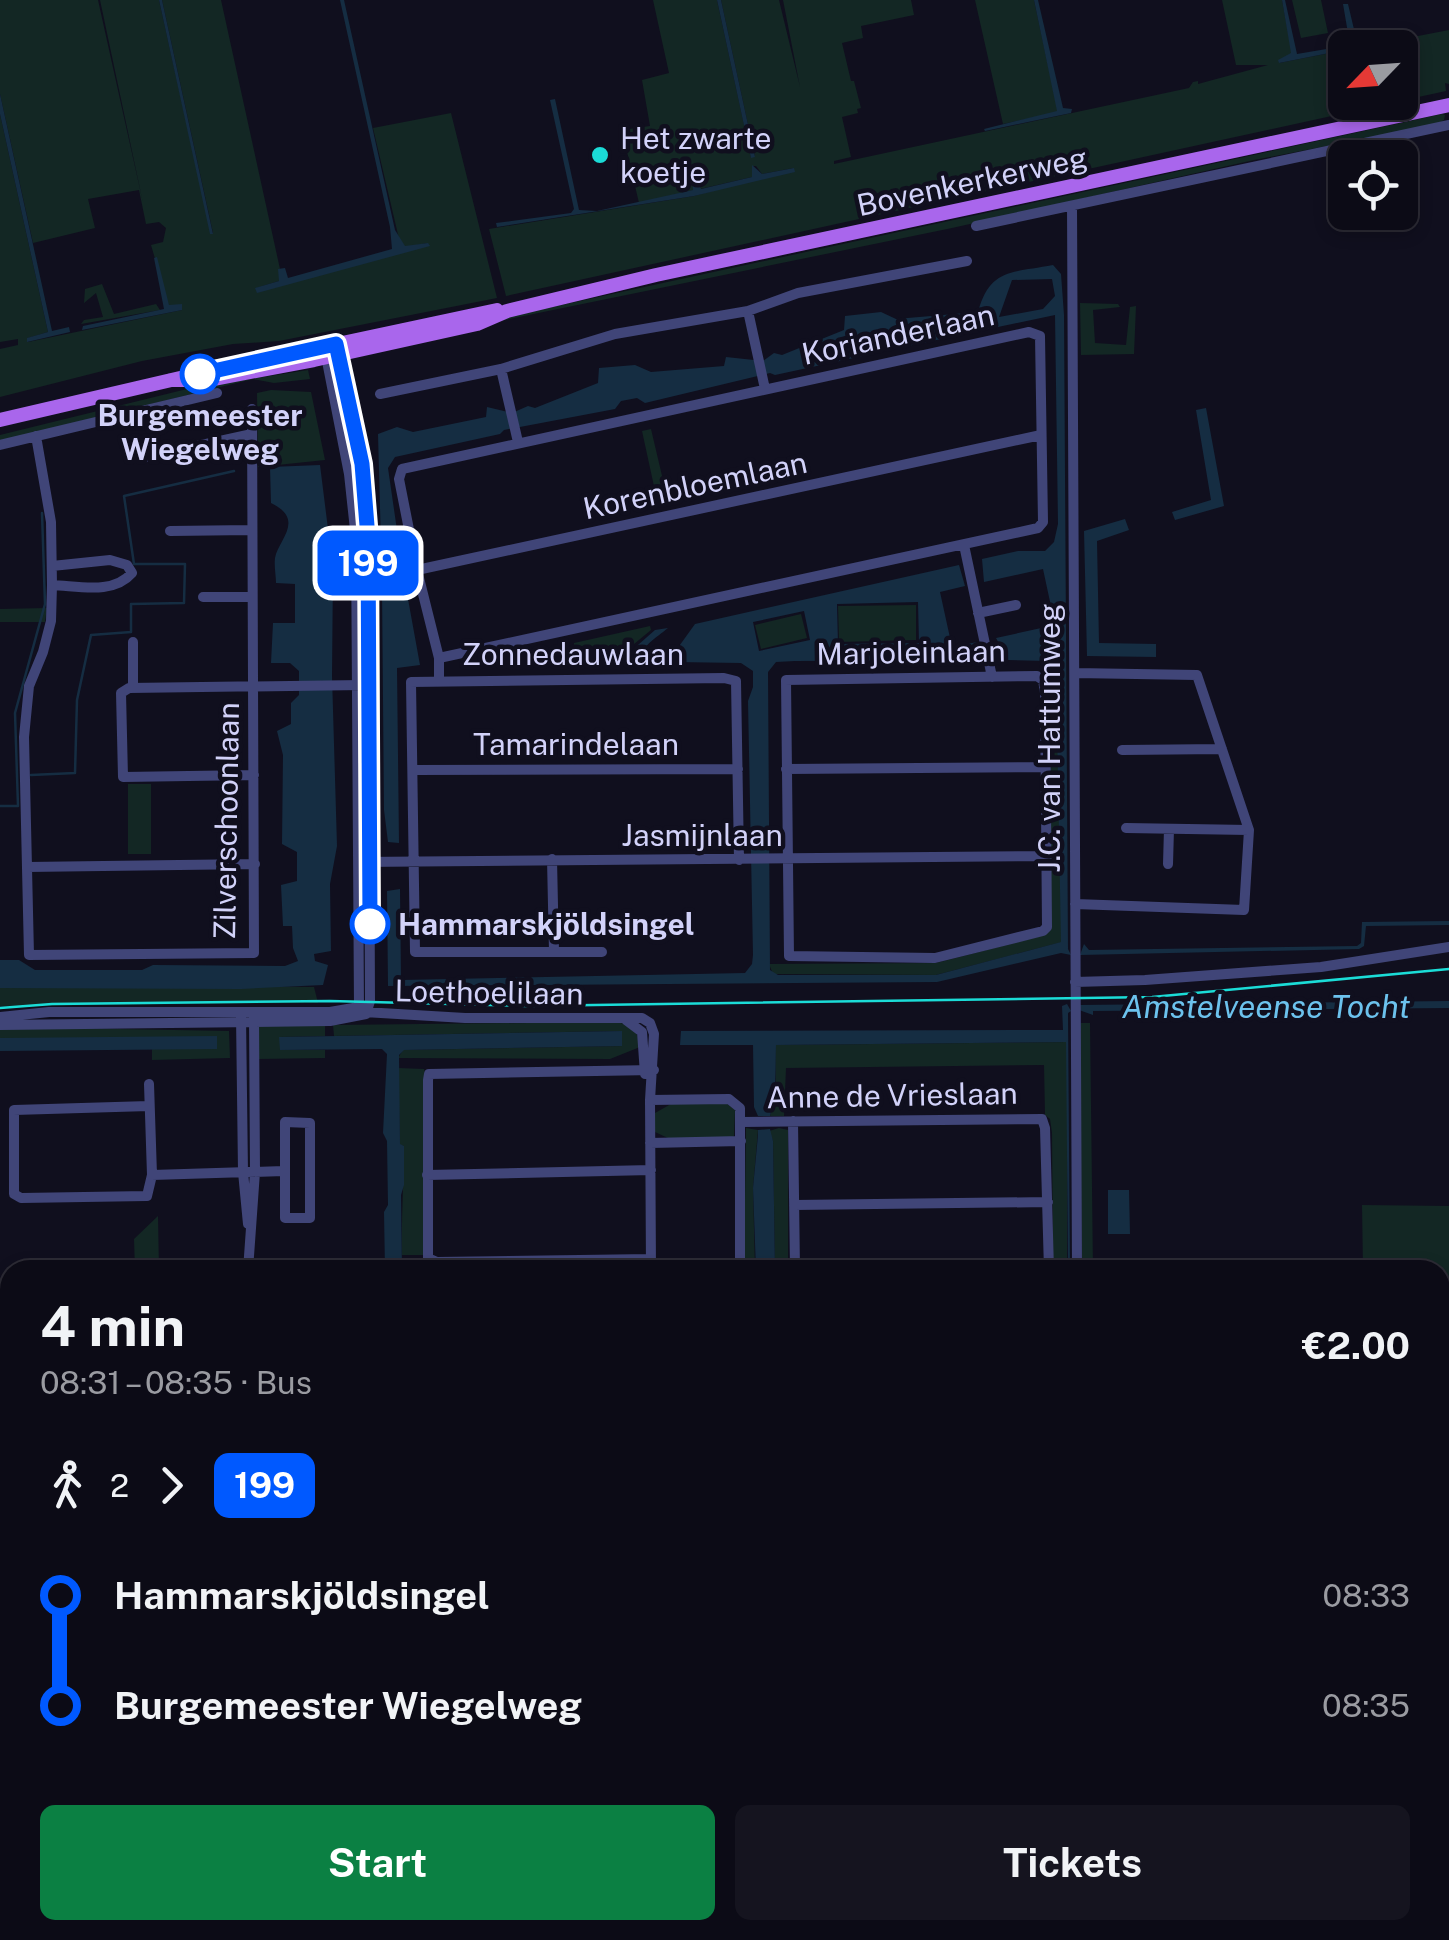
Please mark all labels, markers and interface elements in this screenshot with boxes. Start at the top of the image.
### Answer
north arrow [1328,30,1418,120]
map controls [1328,30,1418,230]
place label: Het zwarte koetje [620,120,771,190]
street label: Bovenkerkerweg [853,139,1091,223]
button: locate [1328,140,1418,230]
marker: Het zwarte koetje [589,144,611,166]
street label: Korianderlaan [799,296,997,372]
marker: Burgemeester Wiegelweg [181,355,219,393]
place label: Burgemeester Wiegelweg [97,397,303,467]
street label: Korenbloemlaan [580,444,810,526]
line badge: 199 [310,530,426,596]
text: 199 [337,543,399,584]
street label: J.C. van Hattumweg [1031,603,1067,873]
street label: Marjoleinlaan [816,632,1006,672]
street label: Zonnedauwlaan [462,636,684,672]
street label: Zilverschoonlaan [206,702,246,940]
street label: Tamarindelaan [473,726,679,762]
street label: Jasmijnlaan [621,817,783,853]
marker: Hammarskjöldsingel [351,905,389,943]
place label: Hammarskjöldsingel [398,906,695,942]
street label: Loethoelilaan [394,972,584,1012]
water label: Amstelveense Tocht [1122,988,1410,1025]
street label: Anne de Vrieslaan [766,1075,1018,1115]
text: 4 min [40,1294,185,1358]
text: €2.00 [1302,1323,1410,1368]
text: 08:31 – 08:35 · Bus [40,1364,312,1401]
icon: walk [40,1458,95,1513]
icon: forward [144,1458,199,1513]
text: 199 [234,1465,295,1506]
text: 2 [110,1467,129,1504]
text: Hammarskjöldsingel [114,1573,490,1618]
text: 08:33 [1323,1577,1410,1614]
text: Burgemeester Wiegelweg [114,1683,582,1728]
text: 08:35 [1322,1687,1410,1724]
button: Start [40,1805,715,1920]
button: Tickets [735,1805,1410,1920]

